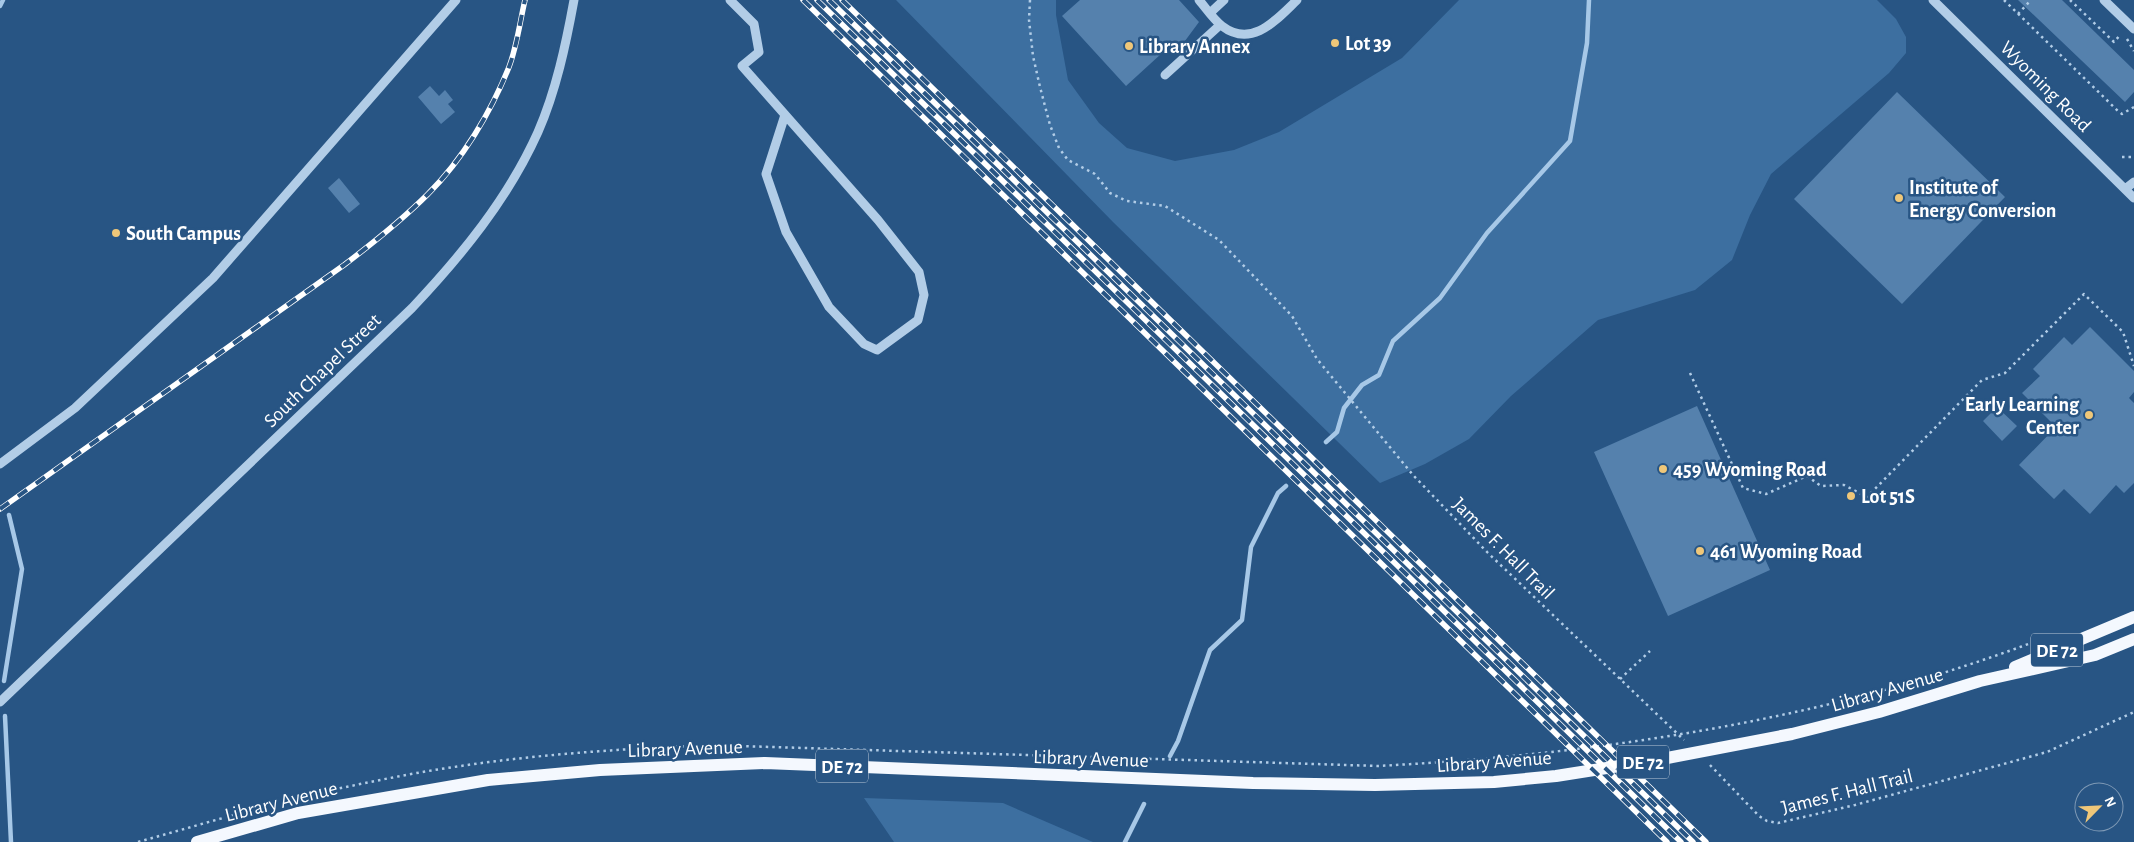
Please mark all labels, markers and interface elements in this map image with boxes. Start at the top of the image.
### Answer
place label: Lot 39 [1345,34,1391,54]
place label: Library Annex [1139,37,1251,57]
marker: Lot 39 [1329,37,1341,49]
street label: Wyoming Road [1996,37,2095,136]
marker: Library Annex [1123,40,1135,52]
place label: Institute of Energy Conversion [1909,178,2056,221]
marker: Institute of Energy Conversion [1893,192,1905,204]
place label: South Campus [126,224,241,244]
marker: South Campus [110,227,122,239]
street label: South Chapel Street [260,310,385,431]
place label: Early Learning Center [1965,395,2080,438]
marker: Early Learning Center [2083,409,2095,421]
place label: 459 Wyoming Road [1673,460,1827,480]
marker: 459 Wyoming Road [1657,463,1669,475]
place label: Lot 51S [1861,487,1915,507]
marker: Lot 51S [1845,490,1857,502]
street label: James F. Hall Trail [1449,494,1558,603]
place label: 461 Wyoming Road [1710,542,1863,562]
marker: 461 Wyoming Road [1694,545,1706,557]
road number: DE 72 [2031,634,2083,666]
street label: Library Avenue [1829,664,1945,715]
street label: Library Avenue [627,737,743,761]
road number: DE 72 [1617,746,1669,779]
street label: Library Avenue [1033,747,1149,771]
street label: Library Avenue [1436,748,1552,776]
road number: DE 72 [816,749,868,782]
street label: James F. Hall Trail [1779,766,1915,818]
street label: Library Avenue [223,778,340,826]
north arrow [2074,782,2124,832]
text: N [2102,795,2118,809]

